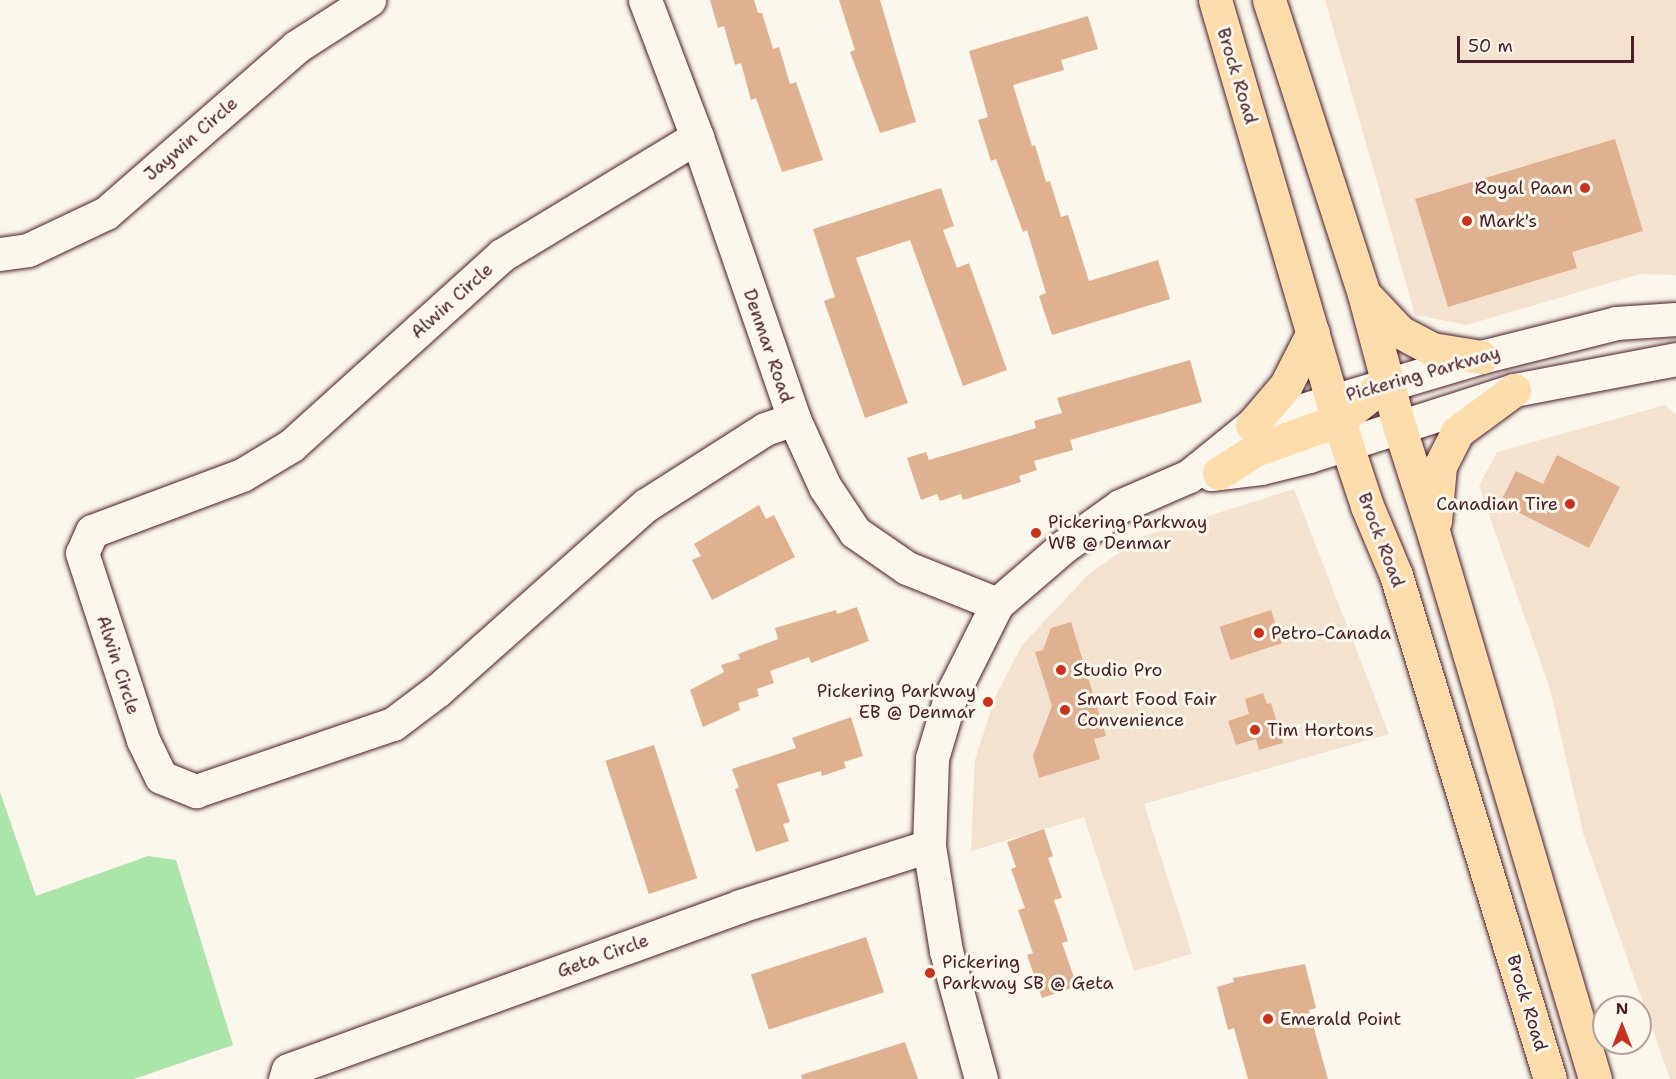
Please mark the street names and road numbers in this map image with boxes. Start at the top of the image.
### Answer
street label: Brock Road [1212,25,1262,127]
street label: Jaywin Circle [140,93,242,185]
street label: Alwin Circle [406,258,498,344]
street label: Denmar Road [738,286,798,406]
street label: Pickering Parkway [1343,342,1503,406]
street label: Brock Road [1353,490,1409,590]
street label: Alwin Circle [92,613,144,717]
street label: Geta Circle [554,929,652,983]
street label: Brock Road [1502,952,1552,1054]

